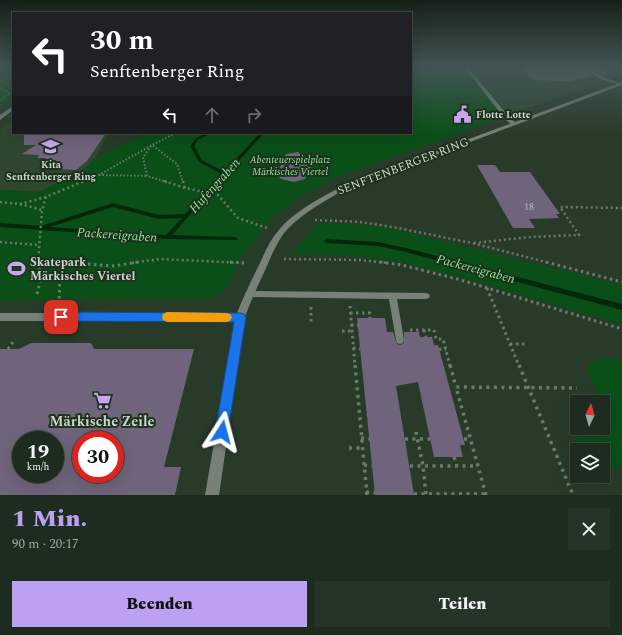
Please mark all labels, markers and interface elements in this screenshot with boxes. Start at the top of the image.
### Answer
text: 30 m [90,19,154,62]
icon: left [24,28,76,80]
text: Senftenberger Ring [90,58,244,85]
icon: left [159,104,181,126]
icon: ahead [201,104,223,126]
icon: right [243,104,265,126]
public building icon: Flotte Lotte [453,104,473,124]
place label: Flotte Lotte [476,107,531,123]
street label: SENFTENBERGER RING [335,133,472,200]
school or university icon: Kita Senftenberger Ring [41,137,61,157]
park label: Abenteuerspielplatz Märkisches Viertel [249,152,330,180]
water label: Hufengraben [184,153,245,218]
place label: Kita Senftenberger Ring [6,157,96,185]
house number: 18 [524,199,534,215]
water label: Packereigraben [76,222,158,248]
water label: Packereigraben [434,249,517,289]
place label: Skatepark Märkisches Viertel [30,253,135,286]
sports icon: Skatepark Märkisches Viertel [7,259,27,279]
pin [44,300,78,334]
icon: arrive [50,306,72,328]
supermarket icon: Märkische Zeile [92,391,112,411]
north arrow [570,395,610,435]
map controls [570,395,610,483]
place label: Märkische Zeile [50,411,154,432]
position arrow [201,411,243,453]
speed limit sign: 30 [72,431,124,483]
text: 19 [27,437,49,467]
button: layers [570,443,610,483]
text: km/h [27,459,49,475]
text: 1 Min. [12,501,87,537]
button: close [568,508,610,550]
text: 90 m · 20:17 [12,534,78,554]
button: Beenden [12,581,307,627]
button: Teilen [315,581,610,627]

